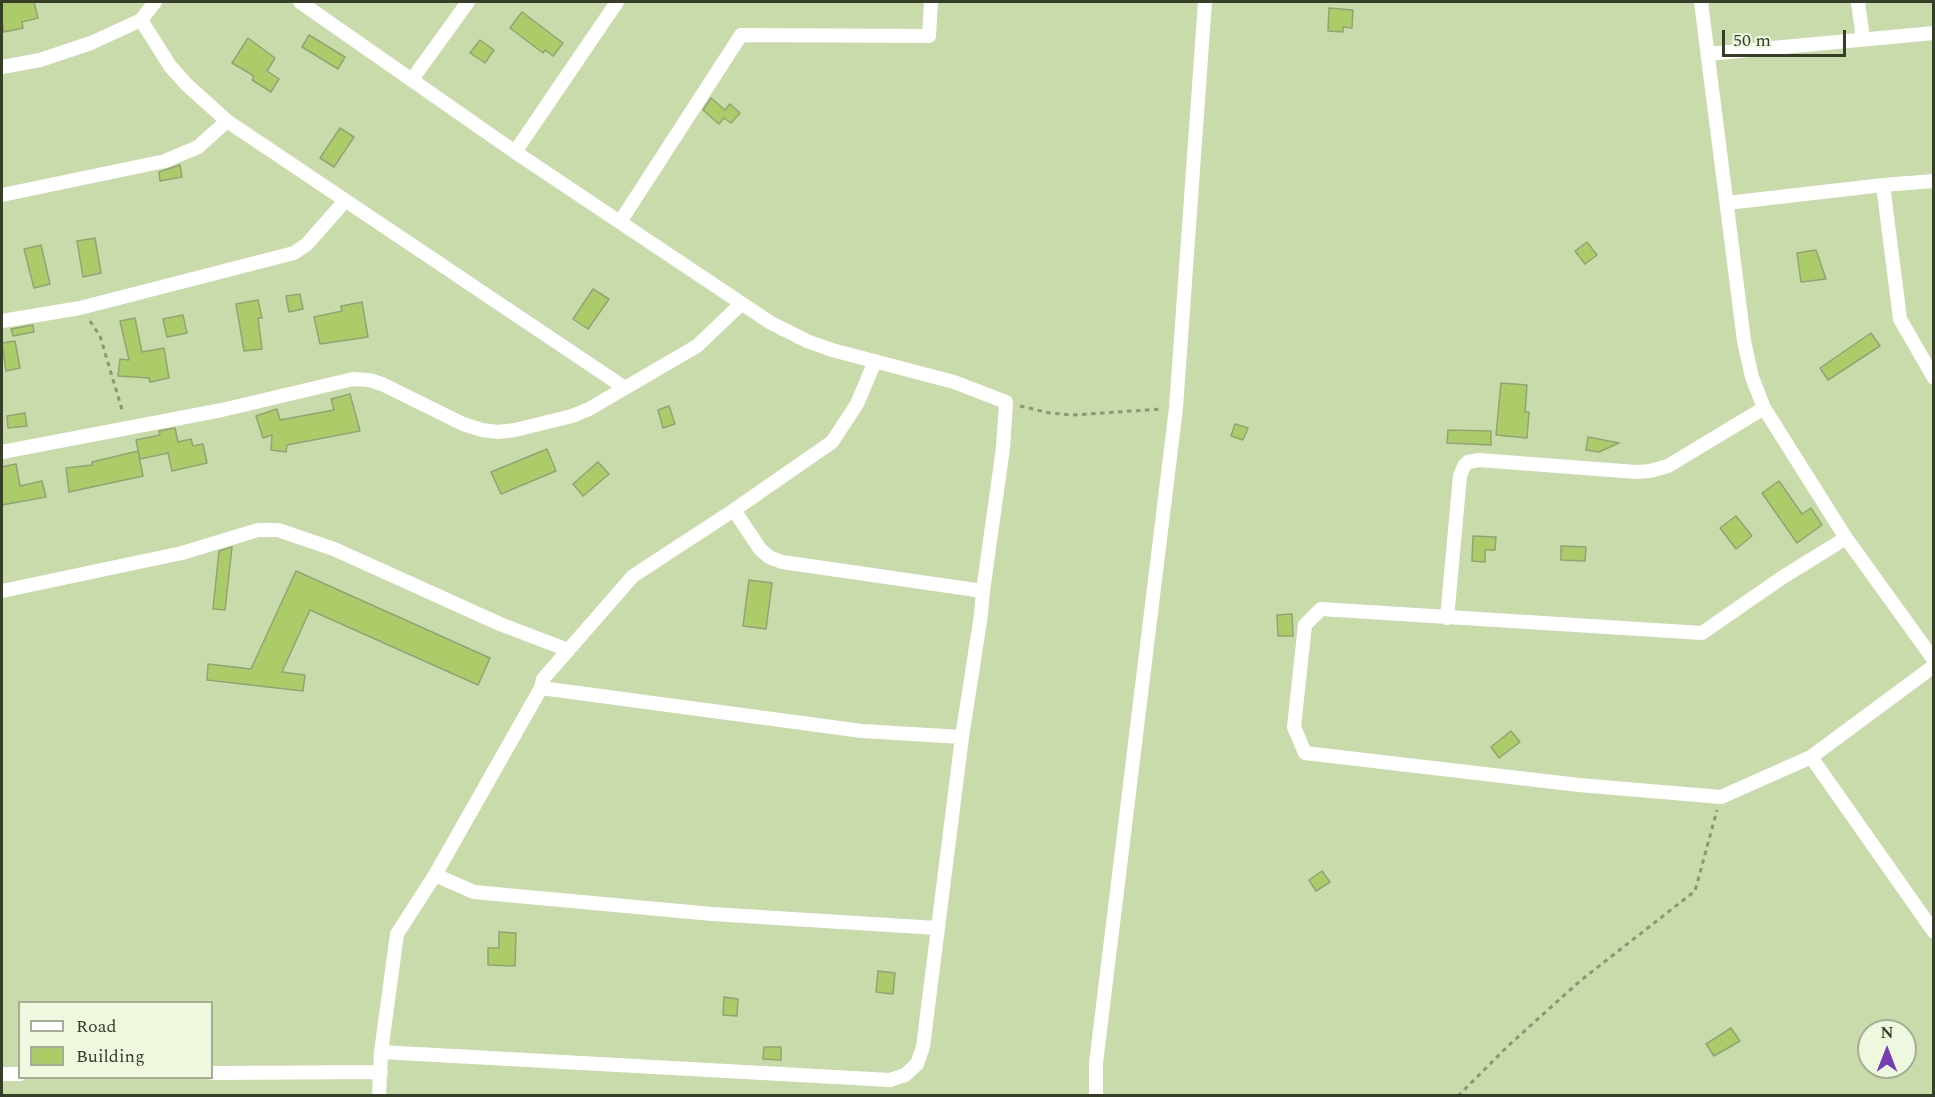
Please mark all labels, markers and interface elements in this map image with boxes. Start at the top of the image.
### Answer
scale bar [1725,18,1850,56]
text: 50 m [1733,27,1771,54]
legend [18,1001,213,1079]
text: Road [76,1013,117,1040]
north arrow [1857,1019,1917,1079]
text: N [1880,1021,1894,1045]
text: Building [76,1043,145,1070]

